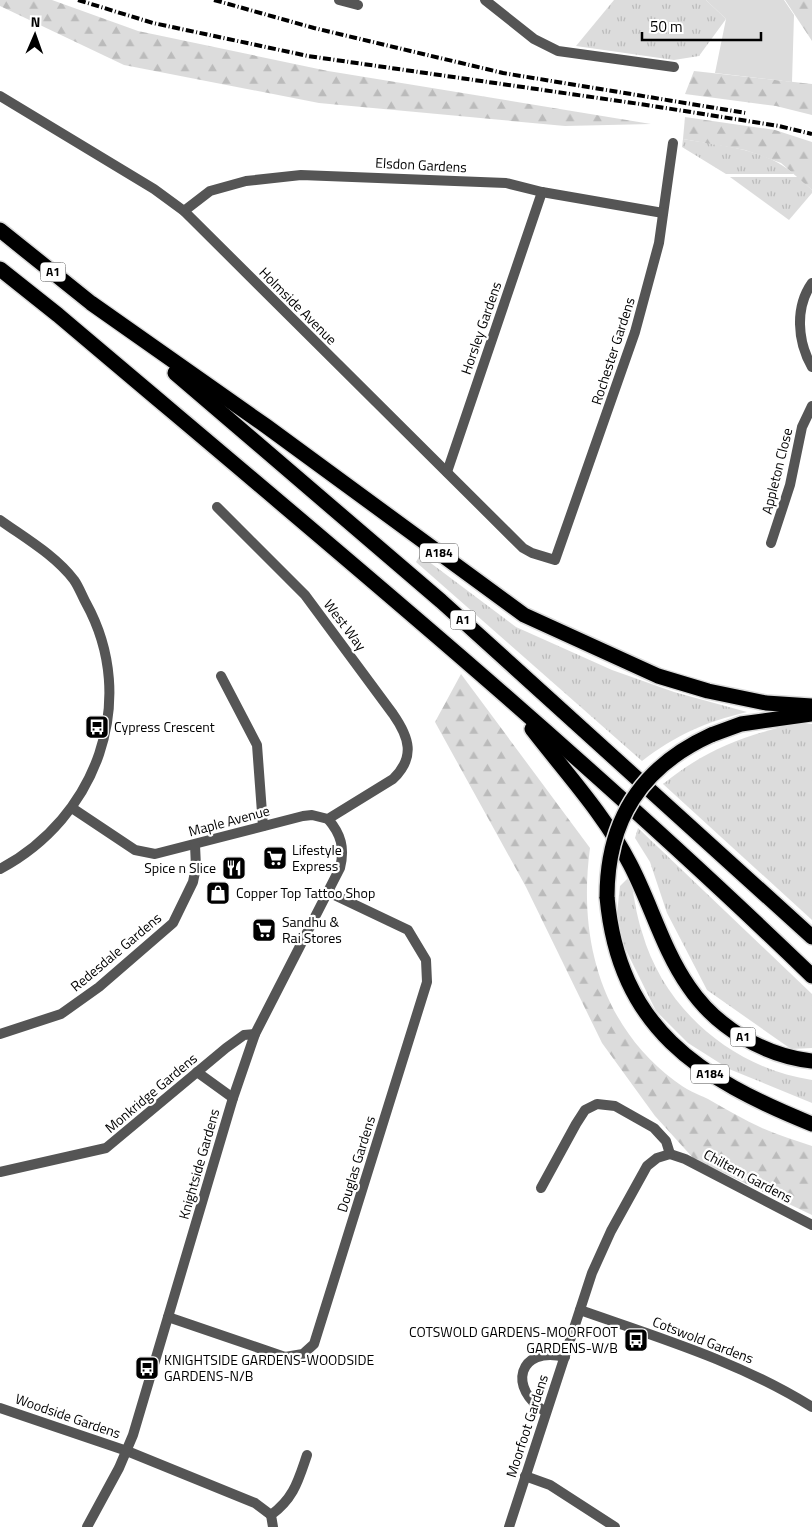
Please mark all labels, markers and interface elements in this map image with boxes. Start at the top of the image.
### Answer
north arrow [10,10,60,60]
scale bar [642,10,761,42]
text: N [30,11,41,32]
text: 50 m [650,15,683,38]
street label: Elsdon Gardens [375,152,467,177]
road number: A1 [40,262,66,282]
street label: Holmside Avenue [255,262,342,349]
street label: Horsley Gardens [455,279,506,377]
street label: Rochester Gardens [585,294,640,407]
street label: Appleton Close [756,426,797,516]
road number: A184 [420,544,458,562]
street label: West Way [319,595,372,655]
road number: A1 [450,610,476,630]
bus stop icon: Cypress Crescent [84,714,110,740]
place label: Cypress Crescent [114,716,215,737]
street label: Maple Avenue [186,800,272,841]
place label: Lifestyle Express [292,839,342,876]
supermarket icon: Lifestyle Express [262,845,288,871]
restaurant icon: Spice n Slice [221,855,247,881]
place label: Spice n Slice [144,857,216,878]
shop icon: Copper Top Tattoo Shop [205,880,231,906]
place label: Copper Top Tattoo Shop [236,882,375,903]
street label: Redesdale Gardens [66,907,166,996]
place label: Sandhu & Rai Stores [282,911,342,948]
supermarket icon: Sandhu & Rai Stores [251,917,277,943]
road number: A1 [730,1028,756,1046]
street label: Monkridge Gardens [100,1048,201,1138]
road number: A184 [691,1064,729,1084]
street label: Knightside Gardens [173,1106,224,1222]
street label: Douglas Gardens [331,1113,380,1215]
street label: Chiltern Gardens [700,1143,796,1208]
street label: Cotswold Gardens [650,1311,757,1368]
place label: COTSWOLD GARDENS-MOORFOOT GARDENS-W/B [409,1321,619,1358]
bus stop icon: COTSWOLD GARDENS-MOORFOOT GARDENS-W/B [623,1327,649,1353]
place label: KNIGHTSIDE GARDENS-WOODSIDE GARDENS-N/B [164,1349,374,1386]
bus stop icon: KNIGHTSIDE GARDENS-WOODSIDE GARDENS-N/B [134,1355,160,1381]
street label: Moorfoot Gardens [500,1372,553,1480]
street label: Woodside Gardens [13,1388,124,1443]

